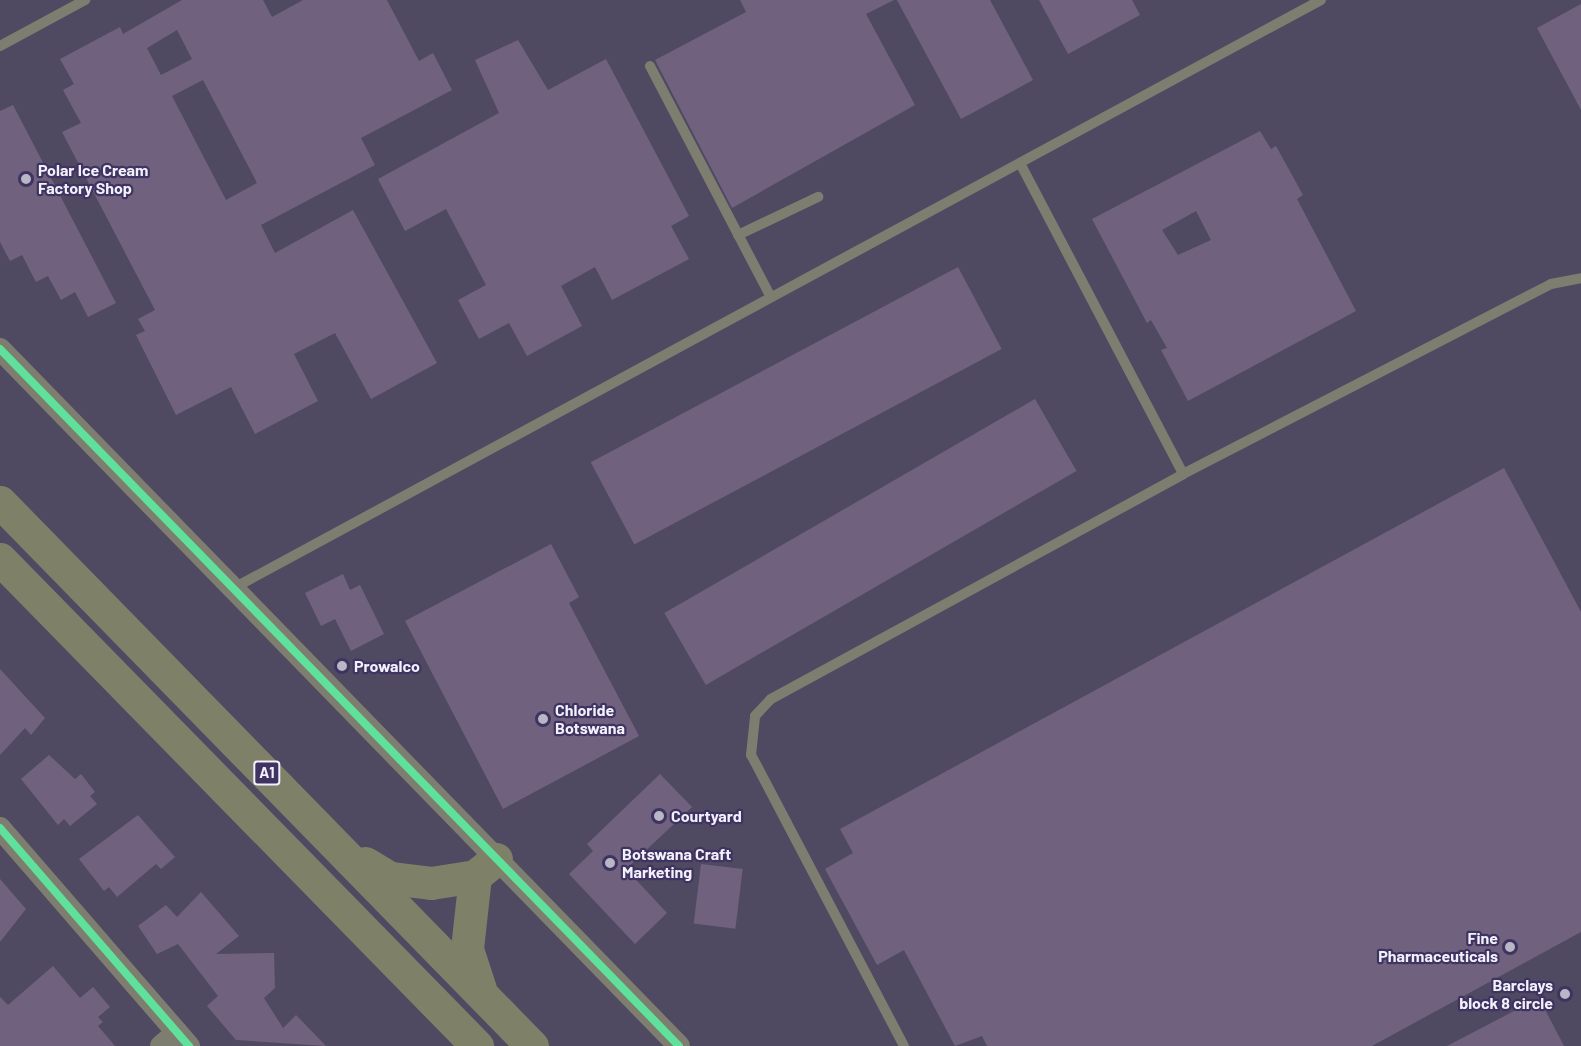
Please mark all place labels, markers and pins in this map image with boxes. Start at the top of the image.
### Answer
place label: Polar Ice Cream Factory Shop [38,160,148,198]
marker: Polar Ice Cream Factory Shop [19,172,33,186]
place label: Prowalco [354,656,420,676]
marker: Prowalco [335,659,349,673]
place label: Chloride Botswana [555,700,625,738]
marker: Chloride Botswana [536,712,550,726]
place label: Courtyard [671,806,742,826]
marker: Courtyard [652,809,666,823]
place label: Botswana Craft Marketing [622,844,731,882]
marker: Botswana Craft Marketing [603,856,617,870]
place label: Fine Pharmaceuticals [1378,928,1498,966]
marker: Fine Pharmaceuticals [1503,940,1517,954]
place label: Barclays block 8 circle [1459,975,1553,1013]
marker: Barclays block 8 circle [1558,987,1572,1001]

